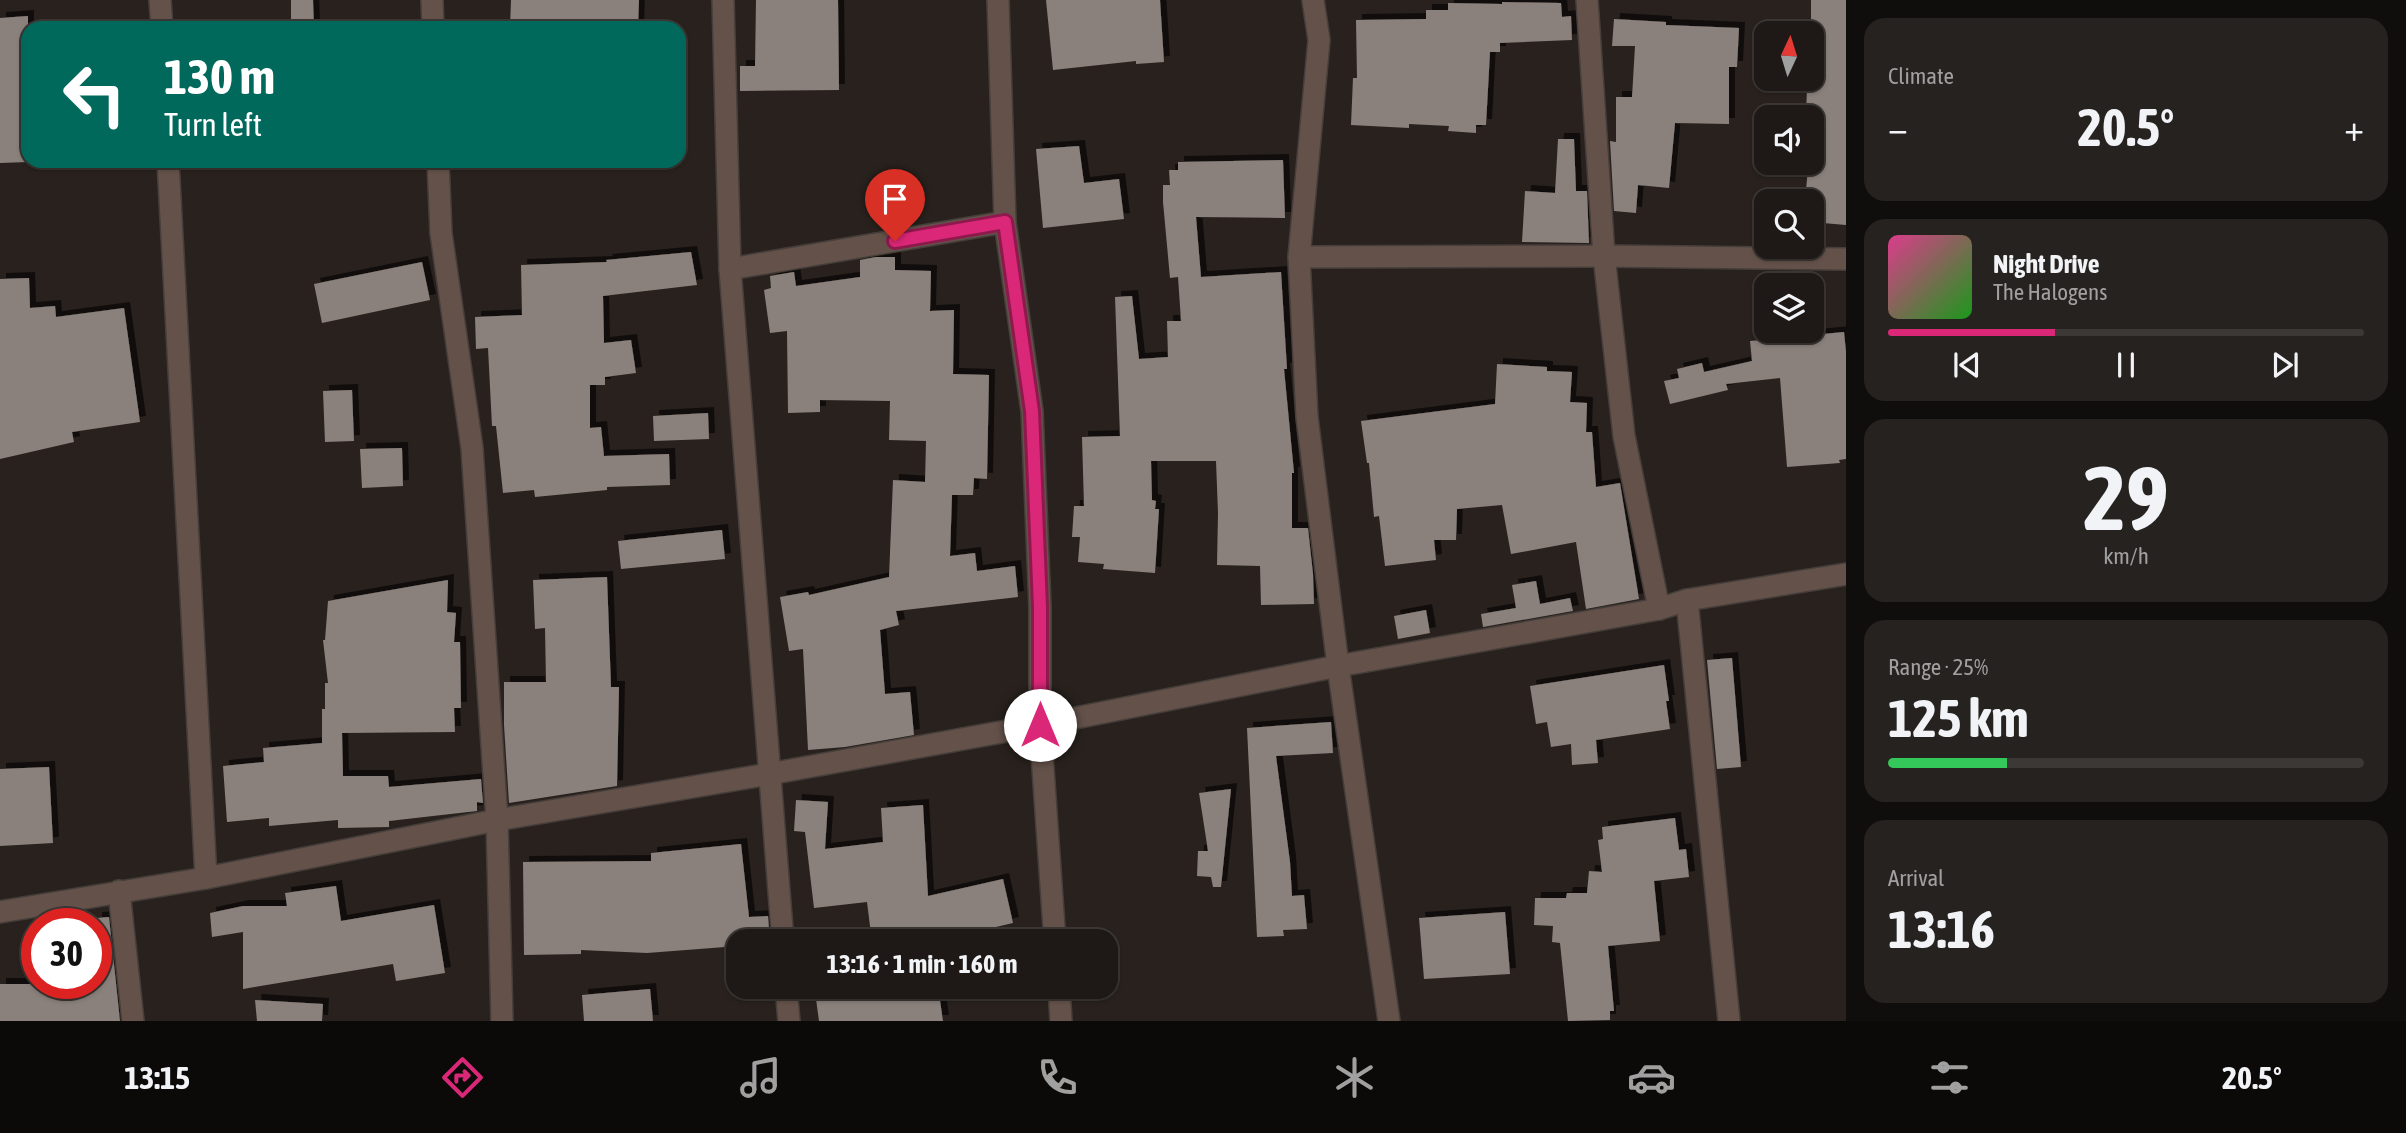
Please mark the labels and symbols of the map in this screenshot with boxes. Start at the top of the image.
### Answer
north arrow [1754,21,1824,91]
pin [865,169,925,241]
position arrow [1003,688,1077,762]
speed limit sign: 30 [21,908,112,999]

